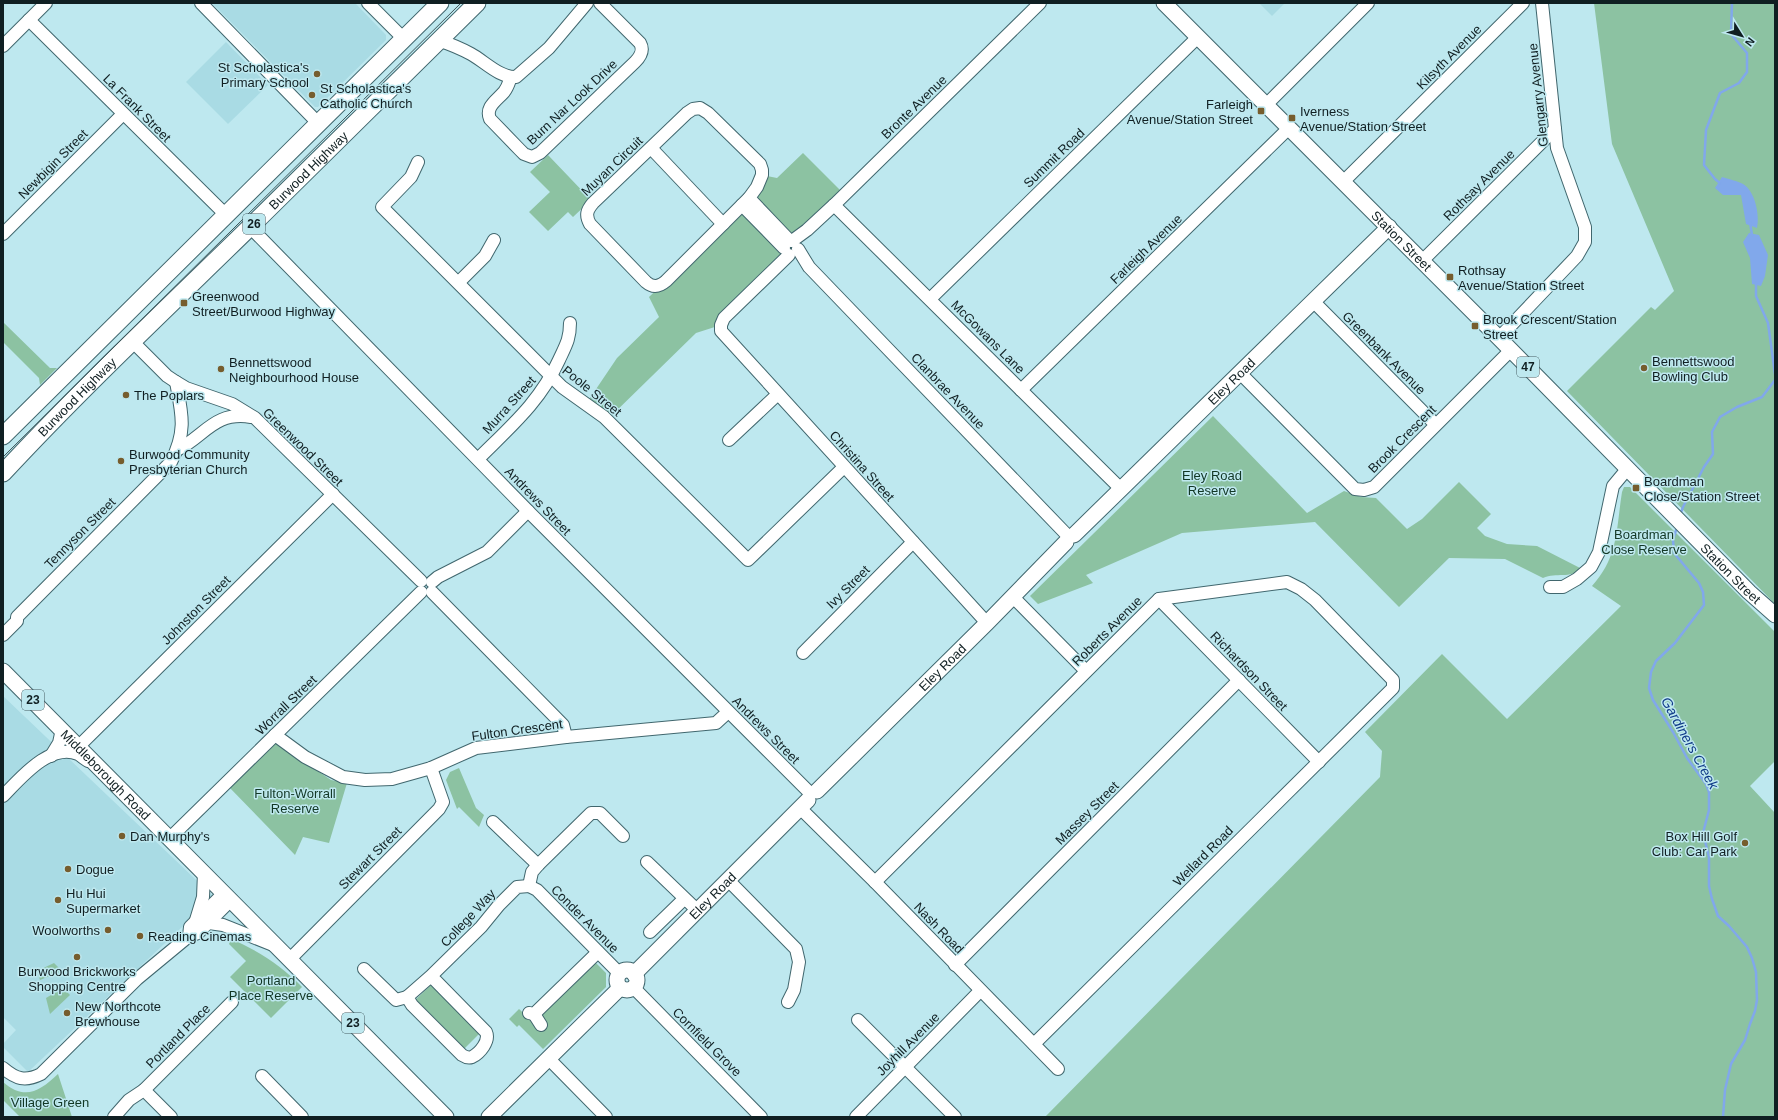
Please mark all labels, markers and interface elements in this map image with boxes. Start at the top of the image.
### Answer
north arrow [1722,16,1762,56]
street label: Kilsyth Avenue [1414,22,1484,92]
text: N [1743,35,1757,49]
street label: Glengarry Avenue [1525,43,1551,147]
street label: Burn Nar Look Drive [524,56,620,148]
place label: St Scholastica's Primary School [218,60,309,90]
marker: St Scholastica's Primary School [312,69,322,79]
street label: La Frank Street [100,71,174,145]
street label: Bronte Avenue [878,72,950,142]
place label: St Scholastica's Catholic Church [320,81,413,111]
marker: St Scholastica's Catholic Church [307,90,317,100]
place label: Farleigh Avenue/Station Street [1127,97,1253,127]
place label: Iverness Avenue/Station Street [1300,104,1427,134]
marker: Farleigh Avenue/Station Street [1256,106,1266,116]
marker: Iverness Avenue/Station Street [1287,113,1297,123]
street label: Summit Road [1020,125,1088,191]
street label: Newbigin Street [15,126,91,202]
street label: Burwood Highway [265,128,351,212]
street label: Muyan Circuit [578,133,646,199]
street label: Rothsay Avenue [1440,146,1518,224]
street label: Station Street [1368,207,1435,274]
street label: Farleigh Avenue [1107,211,1185,287]
road number: 26 [243,214,265,234]
place label: Rothsay Avenue/Station Street [1458,263,1585,293]
marker: Rothsay Avenue/Station Street [1445,272,1455,282]
place label: Greenwood Street/Burwood Highway [192,289,336,319]
street label: McGowans Lane [948,297,1028,377]
marker: Greenwood Street/Burwood Highway [179,298,189,308]
street label: Greenbank Avenue [1339,308,1429,398]
place label: Brook Crescent/Station Street [1483,312,1617,342]
marker: Brook Crescent/Station Street [1470,321,1480,331]
street label: Clanbrae Avenue [908,350,988,432]
street label: Burwood Highway [34,354,119,439]
place label: Bennettswood Bowling Club [1652,354,1734,384]
place label: Bennettswood Neighbourhood House [229,355,359,385]
street label: Eley Road [1205,355,1258,408]
road number: 47 [1517,357,1539,377]
street label: Poole Street [559,363,625,420]
marker: Bennettswood Bowling Club [1639,363,1649,373]
marker: Bennettswood Neighbourhood House [216,364,226,374]
street label: Murra Street [479,373,539,437]
place label: The Poplars [134,388,205,403]
marker: The Poplars [121,390,131,400]
street label: Brook Crescent [1365,402,1439,476]
street label: Greenwood Street [260,405,346,489]
street label: Christina Street [826,428,898,505]
place label: Burwood Community Presbyterian Church [129,447,250,477]
marker: Burwood Community Presbyterian Church [116,456,126,466]
street label: Andrews Street [502,464,575,538]
park label: Eley Road Reserve [1182,468,1242,498]
place label: Boardman Close/Station Street [1644,474,1760,504]
marker: Boardman Close/Station Street [1631,483,1641,493]
street label: Tennyson Street [41,494,119,572]
park label: Boardman Close Reserve [1601,527,1687,557]
street label: Station Street [1698,540,1764,607]
street label: Ivy Street [823,562,873,612]
street label: Johnston Street [159,572,234,647]
street label: Roberts Avenue [1069,593,1145,669]
street label: Richardson Street [1207,628,1291,714]
street label: Eley Road [916,641,969,694]
street label: Worrall Street [252,672,320,738]
road number: 23 [22,690,44,710]
street label: Andrews Street [729,693,803,767]
water label: Gardiners Creek [1658,694,1722,793]
street label: Fulton Crescent [471,716,564,744]
street label: Middleborough Road [58,726,154,823]
street label: Massey Street [1052,778,1122,848]
park label: Fulton-Worrall Reserve [254,786,336,816]
street label: Stewart Street [336,823,405,892]
street label: Wellard Road [1170,823,1236,889]
place label: Dan Murphy's [130,829,210,844]
place label: Box Hill Golf Club: Car Park [1652,829,1737,859]
marker: Dan Murphy's [117,831,127,841]
marker: Box Hill Golf Club: Car Park [1740,838,1750,848]
place label: Dogue [76,862,114,877]
marker: Dogue [63,864,73,874]
street label: Eley Road [686,869,739,922]
street label: Conder Avenue [548,882,622,956]
place label: Hu Hui Supermarket [66,886,141,916]
street label: College Way [438,886,499,950]
marker: Hu Hui Supermarket [53,895,63,905]
street label: Nash Road [911,899,967,957]
place label: Woolworths [32,923,100,938]
marker: Woolworths [103,925,113,935]
place label: Reading Cinemas [148,929,252,944]
marker: Reading Cinemas [135,931,145,941]
marker: Burwood Brickworks Shopping Centre [72,952,82,962]
place label: Burwood Brickworks Shopping Centre [18,964,136,994]
park label: Portland Place Reserve [229,973,313,1003]
place label: New Northcote Brewhouse [75,999,161,1029]
street label: Portland Place [143,1001,213,1071]
street label: Cornfield Grove [670,1005,744,1079]
marker: New Northcote Brewhouse [62,1008,72,1018]
street label: Joyhill Avenue [873,1009,943,1079]
road number: 23 [342,1013,364,1033]
park label: Village Green [11,1095,89,1110]

